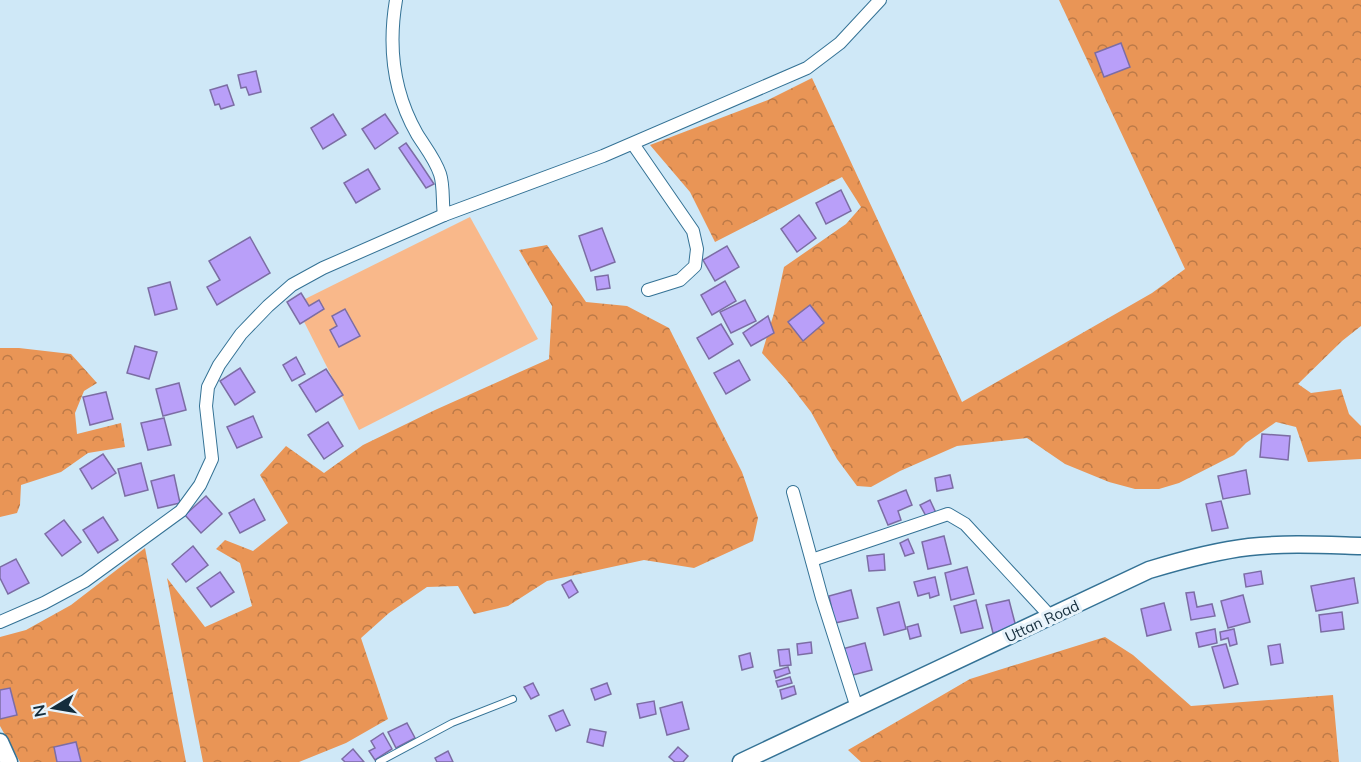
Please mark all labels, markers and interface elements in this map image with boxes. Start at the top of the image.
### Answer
street label: Uttan Road [1002,596,1082,646]
north arrow [24,678,84,738]
text: N [28,703,50,719]

